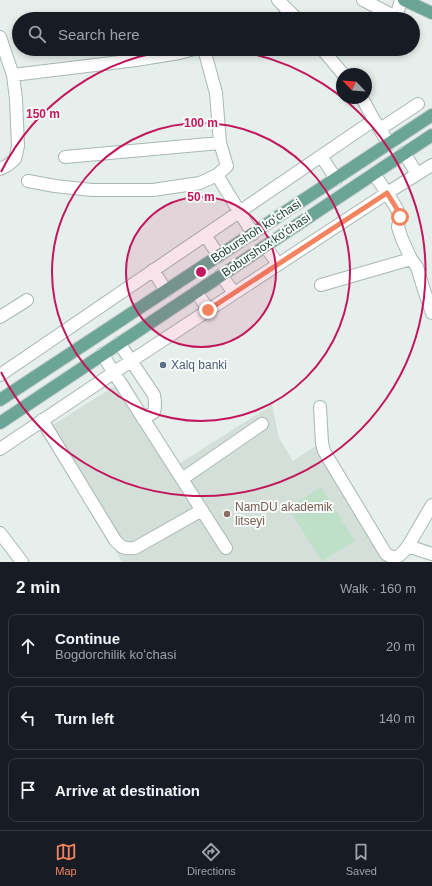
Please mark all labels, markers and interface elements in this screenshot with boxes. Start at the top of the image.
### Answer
search box [12,12,420,56]
icon: search [26,23,48,45]
text: Search here [58,26,140,43]
north arrow [336,68,372,104]
text: 150 m [26,107,60,121]
text: 100 m [184,116,218,130]
text: 50 m [187,190,215,204]
street label: Boburshoh koʻchasi [208,197,304,265]
route start [391,208,409,226]
street label: Boburshox ko'chasi [219,210,313,280]
centre of rings [194,265,208,279]
route end [199,301,217,319]
place label: Xalq banki [171,358,227,372]
marker: Xalq banki [158,360,168,370]
place label: NamDU akademik litseyi [235,500,333,528]
marker: NamDU akademik litseyi [222,509,232,519]
text: 2 min [16,578,60,597]
text: Walk · 160 m [340,581,416,596]
text: Continue [55,630,120,647]
icon: ahead [17,635,39,657]
text: 20 m [386,639,415,654]
text: Bogdorchilik koʻchasi [55,647,176,662]
icon: left [17,707,39,729]
text: Turn left [55,710,114,727]
text: 140 m [379,711,415,726]
icon: arrive [17,779,39,801]
text: Arrive at destination [55,782,200,799]
tab: Map [55,841,77,877]
tab: Directions [187,841,236,877]
tab: Saved [346,841,377,877]

